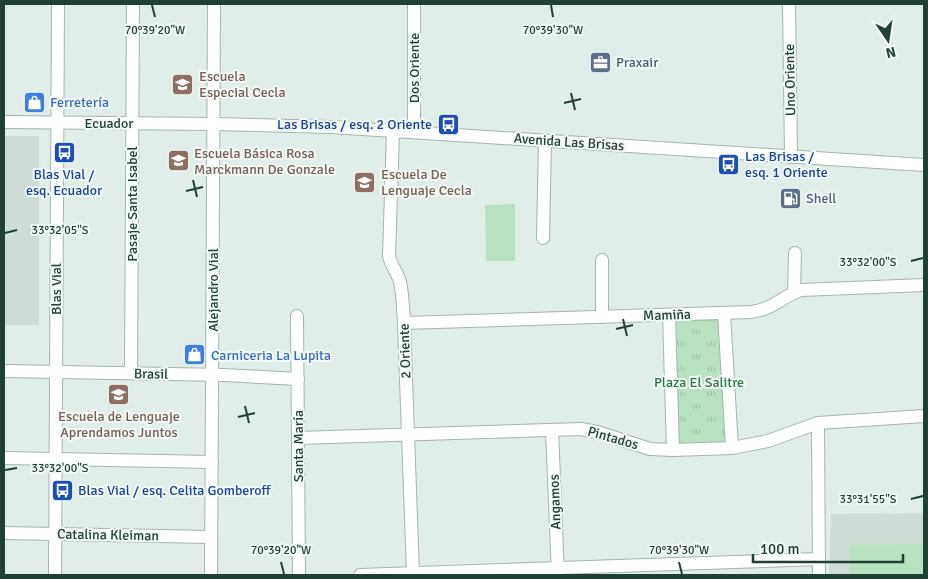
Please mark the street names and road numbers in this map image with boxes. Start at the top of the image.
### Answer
street label: Dos Oriente [406,33,423,103]
street label: Uno Oriente [781,44,799,116]
street label: Ecuador [85,115,134,132]
street label: Avenida Las Brisas [513,130,625,154]
street label: Pasaje Santa Isabel [124,146,141,262]
street label: Alejandro Vial [205,248,222,332]
street label: Blas Vial [48,263,65,315]
street label: Mamiña [643,306,691,324]
street label: 2 Oriente [396,323,414,379]
street label: Brasil [134,365,168,383]
street label: Santa María [290,410,307,482]
street label: Pintados [586,423,640,453]
street label: Angamos [546,474,564,530]
street label: Catalina Kleiman [57,526,159,544]

